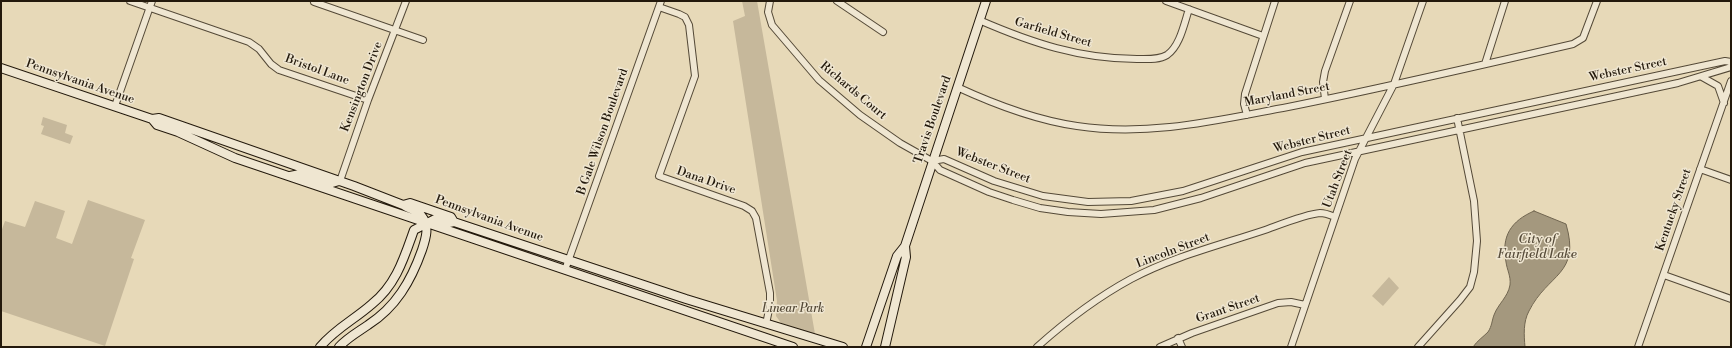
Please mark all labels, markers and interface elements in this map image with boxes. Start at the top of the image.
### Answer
street label: Garfield Street [1013,15,1093,51]
street label: Kensington Drive [338,40,386,134]
street label: Bristol Lane [283,52,351,88]
street label: Webster Street [1588,55,1668,85]
street label: Pennsylvania Avenue [24,57,136,107]
street label: Richards Court [817,59,889,123]
street label: B Gale Wilson Boulevard [575,67,631,197]
street label: Travis Boulevard [911,74,955,166]
street label: Maryland Street [1243,80,1331,110]
street label: Webster Street [1272,123,1352,157]
street label: Webster Street [954,145,1032,187]
street label: Utah Street [1320,148,1356,210]
street label: Dana Drive [675,164,737,198]
street label: Kentucky Street [1653,167,1695,253]
street label: Pennsylvania Avenue [433,193,545,245]
street label: Lincoln Street [1134,230,1212,272]
water label: City of Fairfield Lake [1497,232,1577,263]
street label: Grant Street [1194,291,1262,327]
park label: Linear Park [762,302,824,316]

